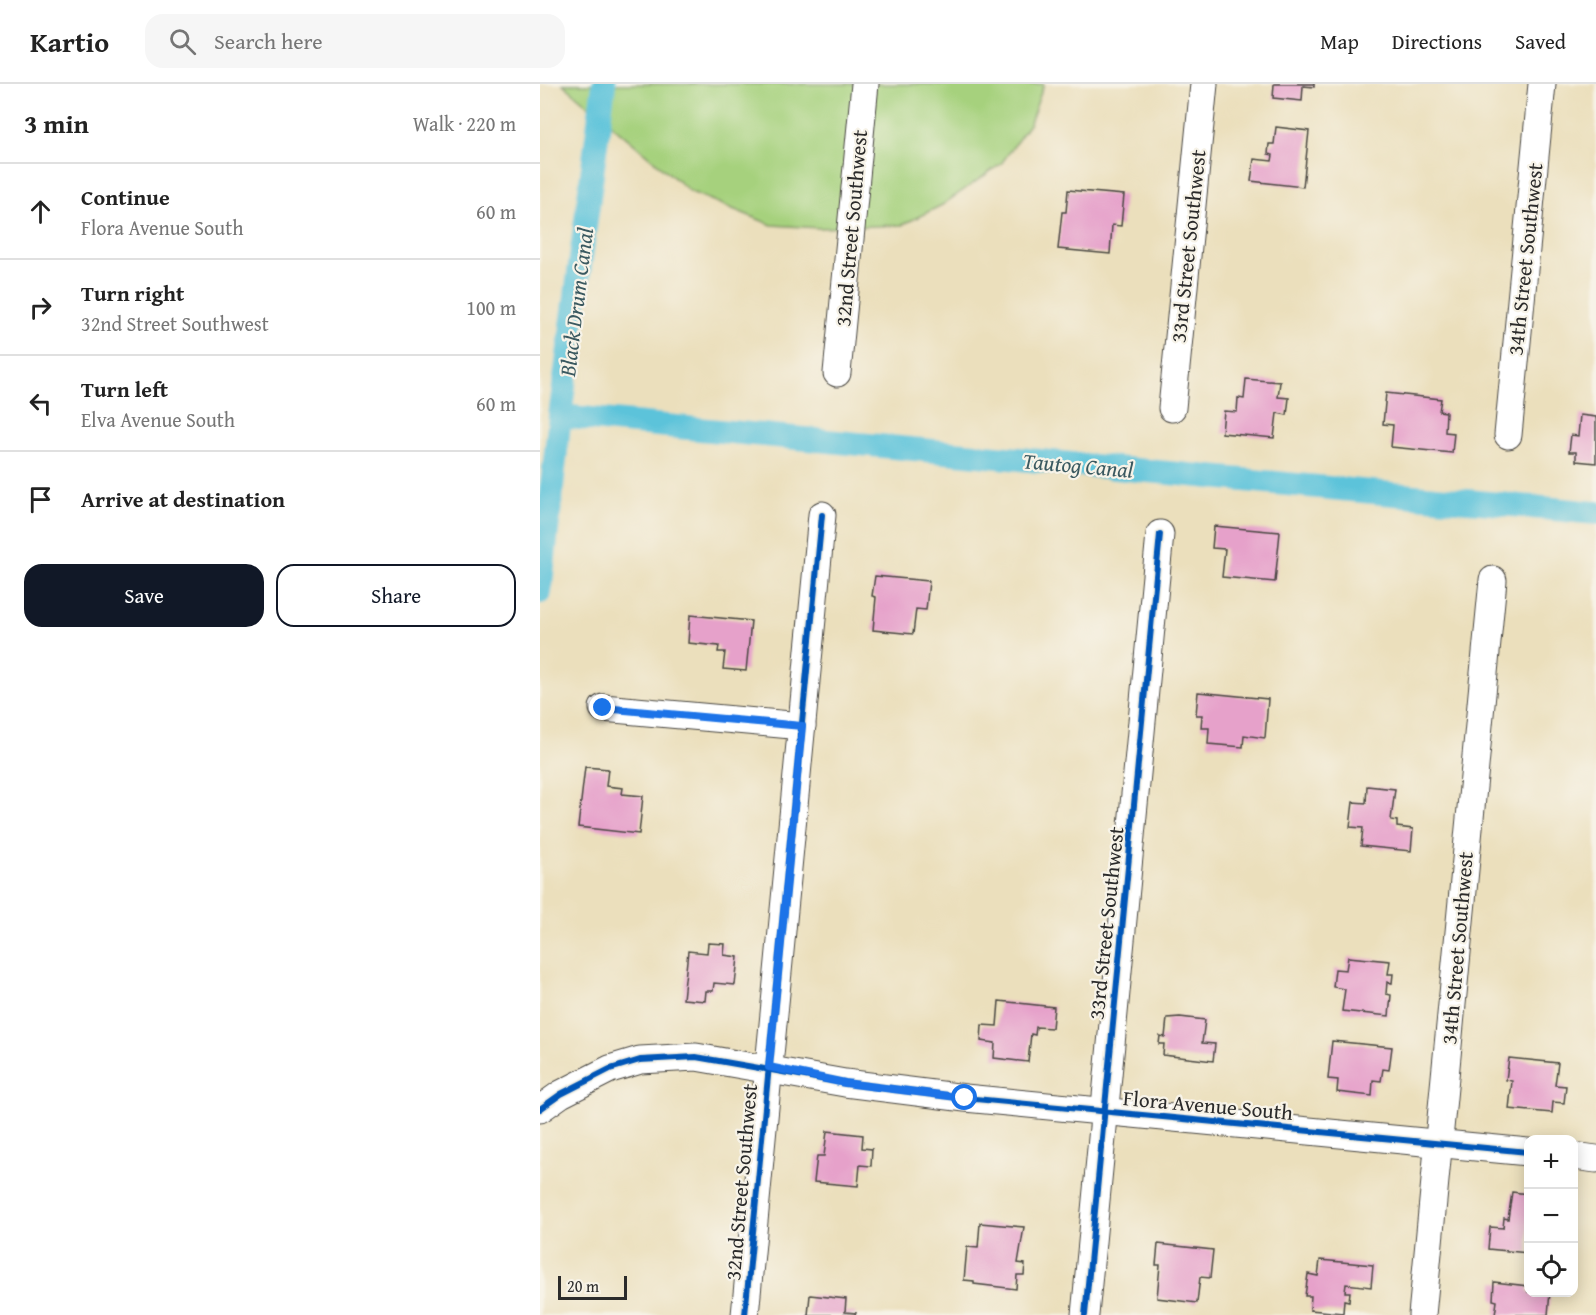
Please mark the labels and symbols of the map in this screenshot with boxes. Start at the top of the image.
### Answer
street label: 32nd Street Southwest [827,128,875,328]
street label: 33rd Street Southwest [1162,147,1214,344]
street label: 34th Street Southwest [1499,161,1551,357]
water label: Black Drum Canal [551,226,601,379]
water label: Tautog Canal [1021,444,1135,486]
route end [589,694,615,720]
street label: 33rd Street Southwest [1080,824,1132,1021]
street label: 34th Street Southwest [1433,850,1481,1046]
street label: 32nd Street Southwest [717,1082,765,1282]
street label: Flora Avenue South [1122,1082,1295,1128]
route start [951,1084,977,1110]
scale bar [558,1273,627,1300]

